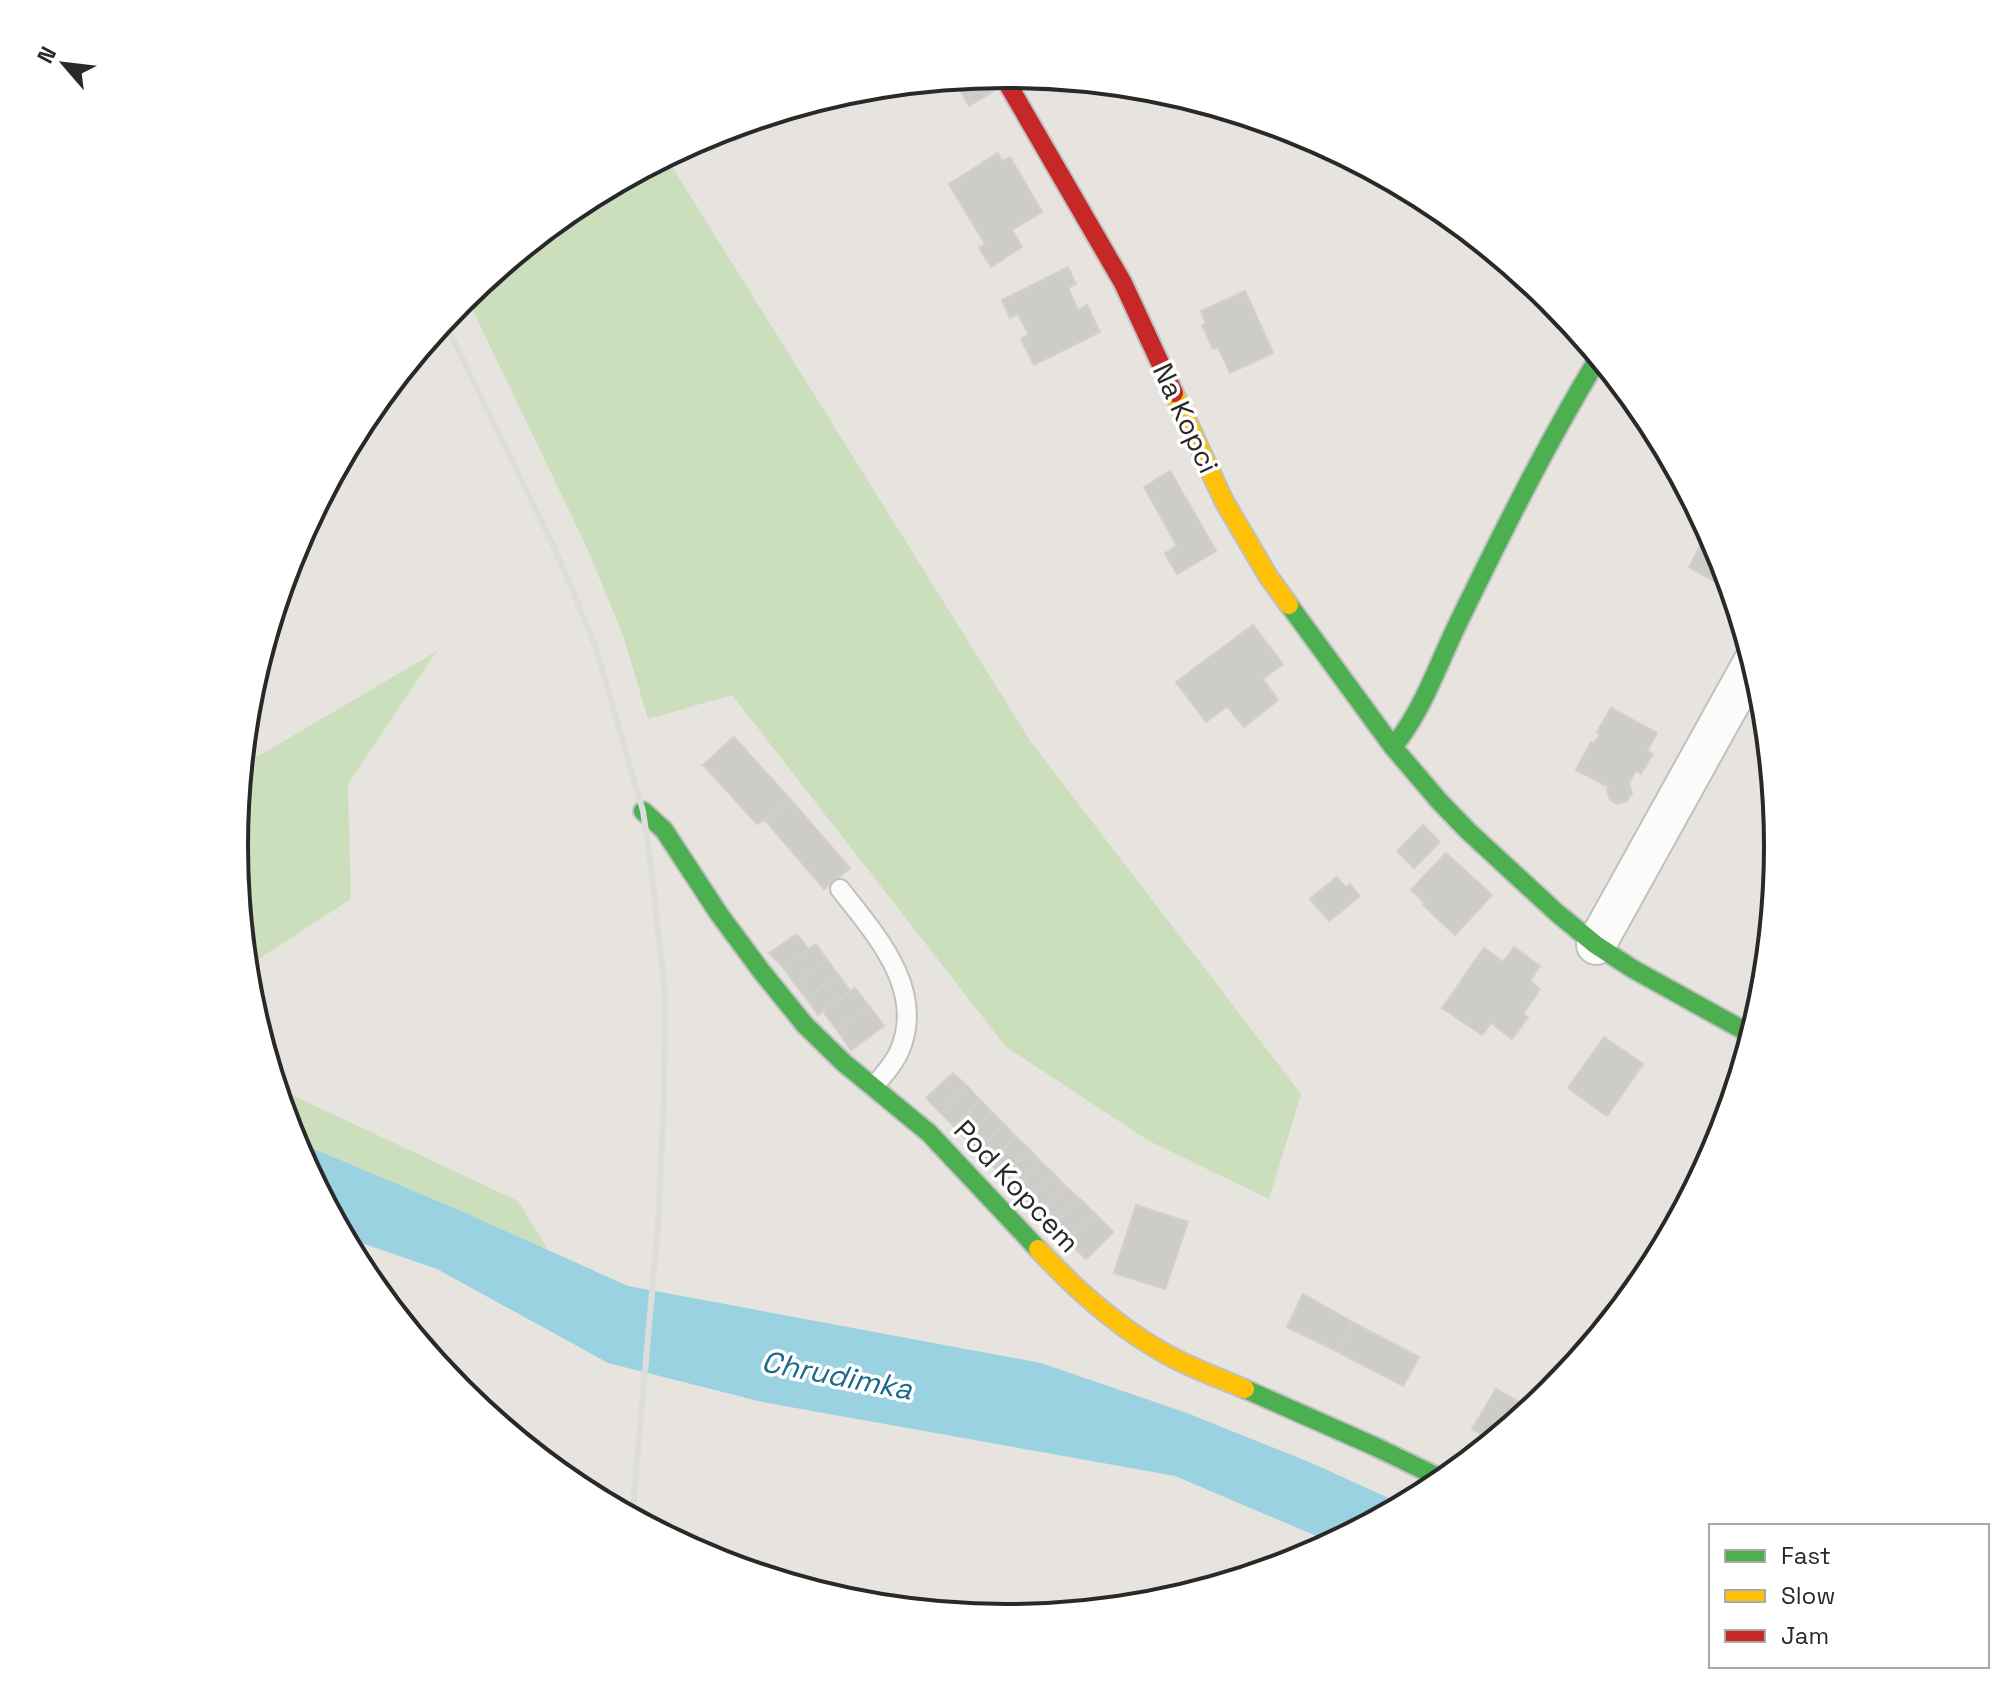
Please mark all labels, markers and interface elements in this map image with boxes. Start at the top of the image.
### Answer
north arrow [24,24,104,104]
text: N [31,42,62,68]
street label: Na Kopci [1145,357,1227,479]
street label: Pod Kopcem [946,1112,1088,1260]
water label: Chrudimka [758,1341,916,1409]
legend [1709,1524,1989,1668]
text: Fast [1781,1540,1831,1571]
text: Slow [1781,1580,1835,1611]
text: Jam [1781,1620,1829,1651]

